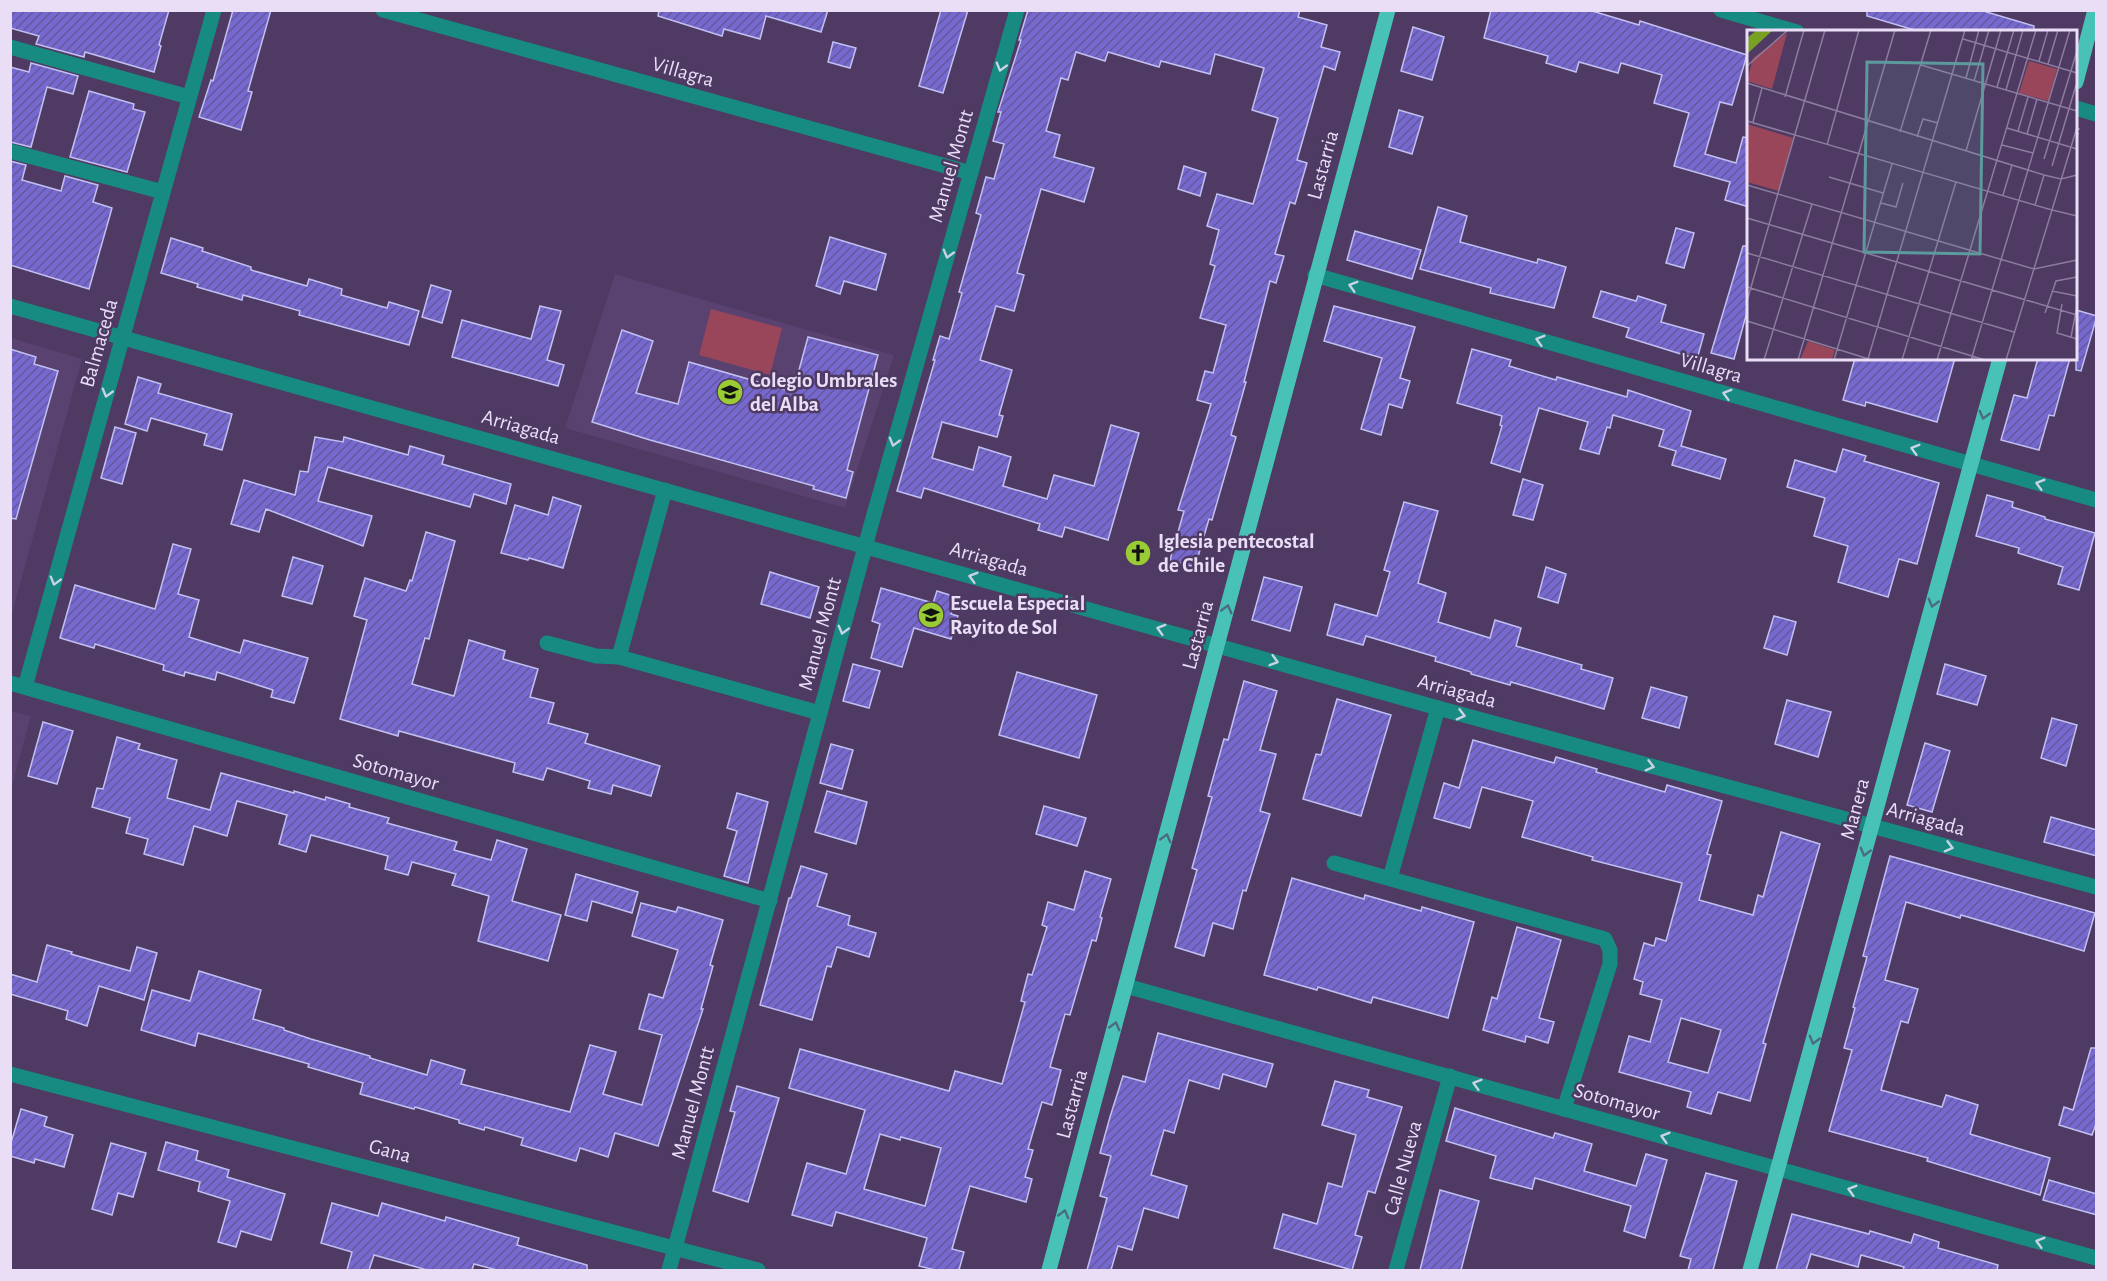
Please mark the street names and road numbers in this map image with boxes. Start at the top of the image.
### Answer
street label: Villagra [650,53,717,91]
street label: Manuel Montt [925,107,977,225]
street label: Lastarria [1304,128,1342,202]
street label: Balmaceda [76,296,122,390]
street label: Villagra [1678,349,1745,387]
street label: Arriagada [479,406,563,448]
street label: Arriagada [947,538,1031,580]
street label: Manuel Montt [795,575,845,693]
street label: Lastarria [1179,598,1217,672]
street label: Arriagada [1415,670,1499,712]
street label: Sotomayor [351,750,441,794]
street label: Manera [1837,776,1873,842]
street label: Arriagada [1884,798,1968,840]
street label: Manuel Montt [668,1044,718,1162]
street label: Lastarria [1053,1067,1091,1141]
street label: Sotomayor [1572,1080,1662,1124]
street label: Calle Nueva [1380,1118,1426,1218]
street label: Gana [367,1135,413,1167]

